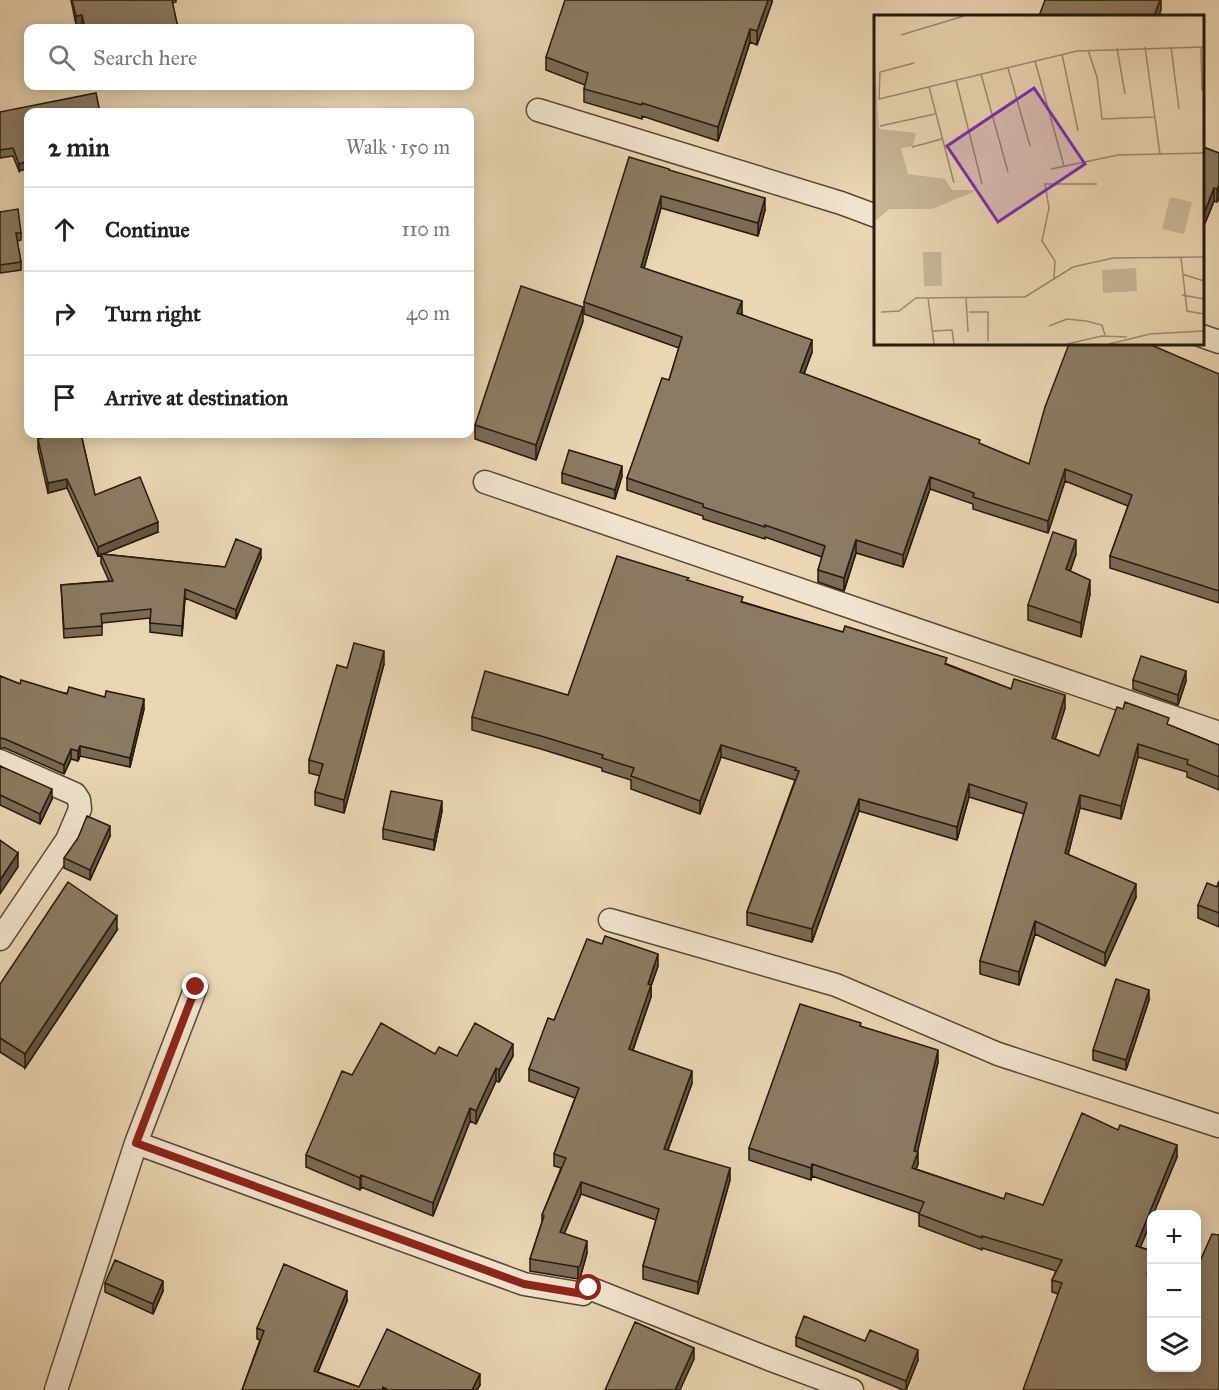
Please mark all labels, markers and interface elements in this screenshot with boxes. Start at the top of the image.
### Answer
inset map [874,15,1204,345]
search box [24,24,474,90]
icon: search [45,41,78,74]
text: Search here [93,44,197,71]
text: 2 min [48,131,109,163]
text: Walk · 150 m [346,135,450,159]
icon: ahead [48,213,81,246]
text: Continue [105,216,190,243]
text: 110 m [402,217,450,241]
icon: right [48,297,81,330]
text: Turn right [105,300,201,327]
text: 40 m [406,301,450,325]
icon: arrive [48,381,81,414]
text: Arrive at destination [105,384,288,411]
route end [182,973,208,999]
map controls [1147,1210,1201,1372]
button: + [1147,1210,1201,1264]
button: − [1147,1264,1201,1318]
route start [575,1274,601,1300]
button: layers [1147,1318,1201,1372]

